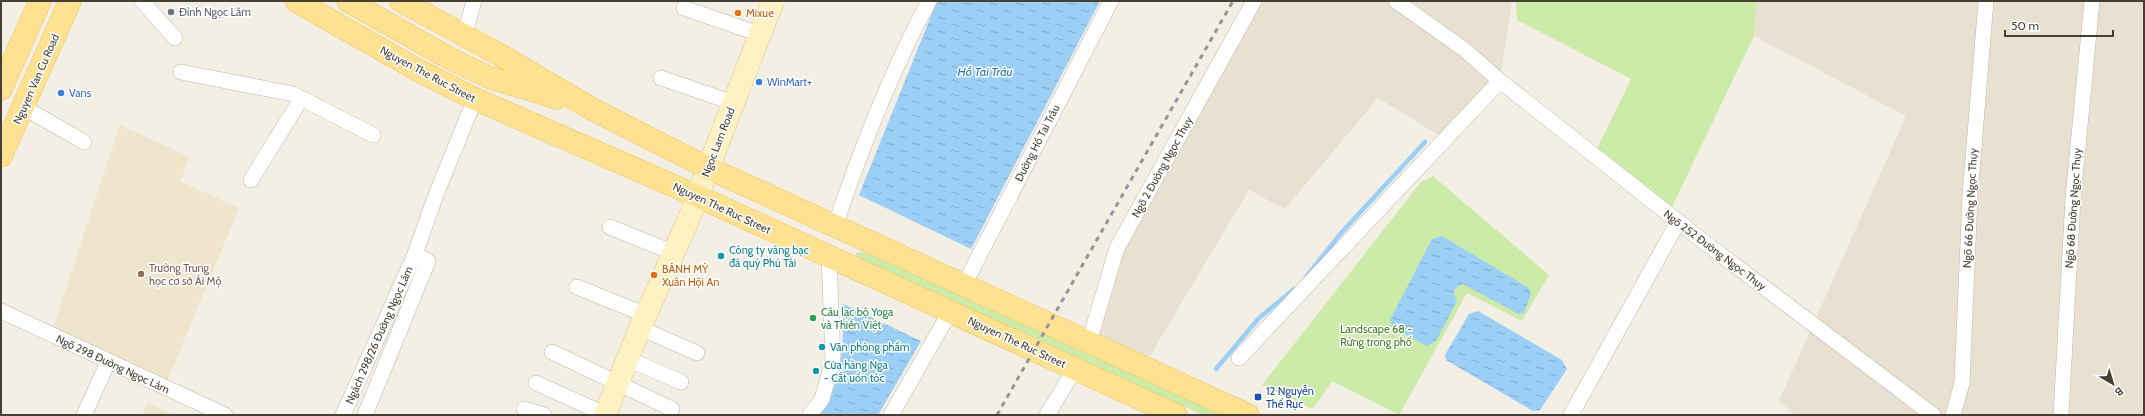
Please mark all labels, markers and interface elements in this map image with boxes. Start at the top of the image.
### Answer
place label: Đình Ngọc Lâm [179,5,251,19]
place label: Mixue [746,6,774,20]
marker: Đình Ngọc Lâm [166,7,176,17]
marker: Mixue [733,8,743,18]
scale bar [2005,12,2113,38]
text: 50 m [2011,18,2039,33]
street label: Nguyen Van Cu Road [10,32,62,126]
street label: Nguyen The Ruc Street [378,43,479,105]
water label: Hồ Tai Trâu [958,64,1013,79]
place label: WinMart+ [767,75,812,89]
marker: WinMart+ [754,77,764,87]
place label: Vans [69,86,92,100]
marker: Vans [56,88,66,98]
street label: Đường Hồ Tai Trâu [1012,102,1063,184]
street label: Ngoc Lam Road [698,105,738,179]
street label: Ngõ 2 Đường Ngọc Thụy [1128,114,1196,220]
street label: Ngõ 66 Đường Ngọc Thụy [1960,147,1980,268]
street label: Ngõ 68 Đường Ngọc Thụy [2062,147,2084,269]
street label: Nguyen The Ruc Street [671,179,773,237]
street label: Ngõ 252 Đường Ngọc Thụy [1661,207,1770,294]
place label: Công ty vàng bạc đá quý Phú Tài [729,243,809,270]
marker: Công ty vàng bạc đá quý Phú Tài [716,251,726,261]
place label: Trường Trung học cơ sở Ái Mộ [149,261,221,288]
place label: BÁNH MỲ Xuân Hội An [662,262,719,289]
street label: Ngách 298/26 Đường Ngọc Lâm [342,264,416,406]
marker: Trường Trung học cơ sở Ái Mộ [136,269,146,279]
marker: BÁNH MỲ Xuân Hội An [649,270,659,280]
place label: Câu lạc bộ Yoga và Thiền Việt [821,305,894,332]
marker: Câu lạc bộ Yoga và Thiền Việt [808,313,818,323]
street label: Nguyen The Ruc Street [966,313,1068,371]
park label: Landscape 68 - Rừng trong phố [1340,322,1412,349]
street label: Ngõ 298 Đường Ngọc Lâm [54,332,172,397]
place label: Văn phòng phẩm [830,340,910,354]
marker: Văn phòng phẩm [817,342,827,352]
place label: Cửa hàng Nga - Cắt uốn tóc [824,358,889,385]
north arrow [2093,364,2133,404]
marker: Cửa hàng Nga - Cắt uốn tóc [811,366,821,376]
place label: 12 Nguyễn Thế Rục [1266,384,1314,411]
text: B [2112,384,2126,400]
marker: 12 Nguyễn Thế Rục [1253,392,1263,402]

